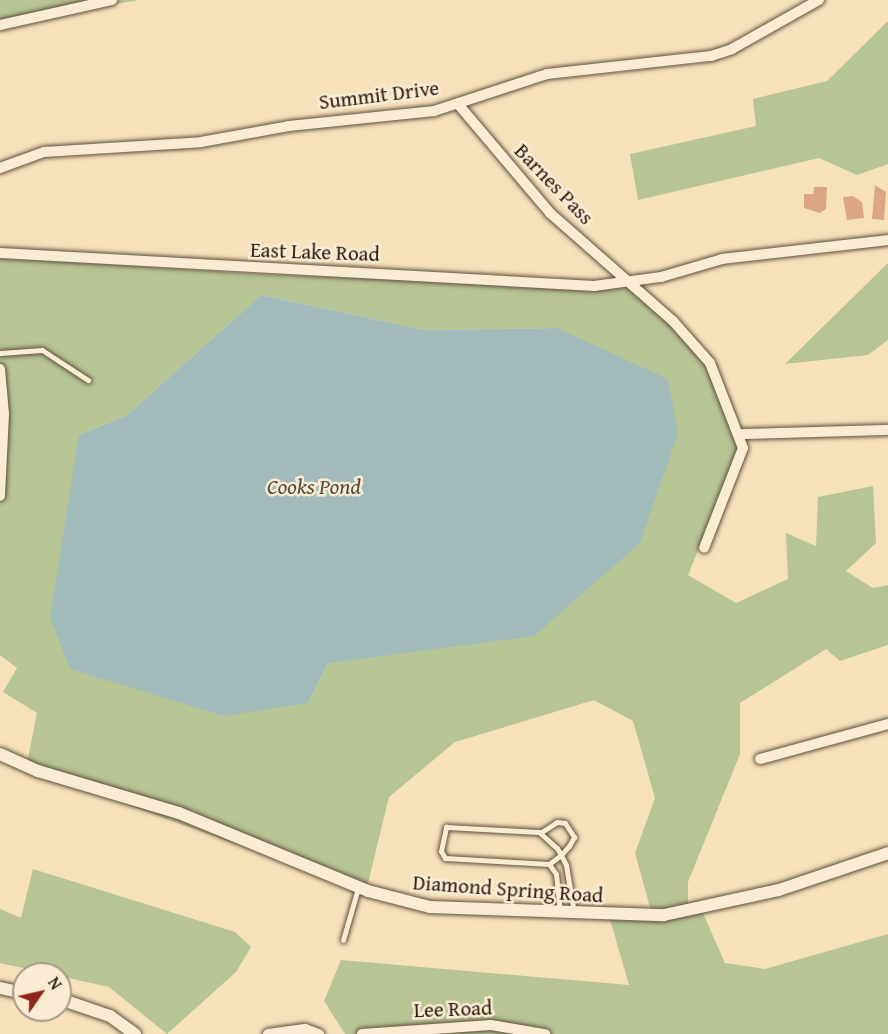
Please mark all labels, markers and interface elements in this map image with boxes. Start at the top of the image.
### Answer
street label: Summit Drive [317,75,441,115]
street label: Barnes Pass [509,138,599,230]
street label: East Lake Road [250,237,380,267]
water label: Cooks Pond [267,474,361,500]
street label: Diamond Spring Road [412,870,604,908]
north arrow [12,962,72,1022]
text: N [42,972,68,994]
street label: Lee Road [413,995,493,1023]

